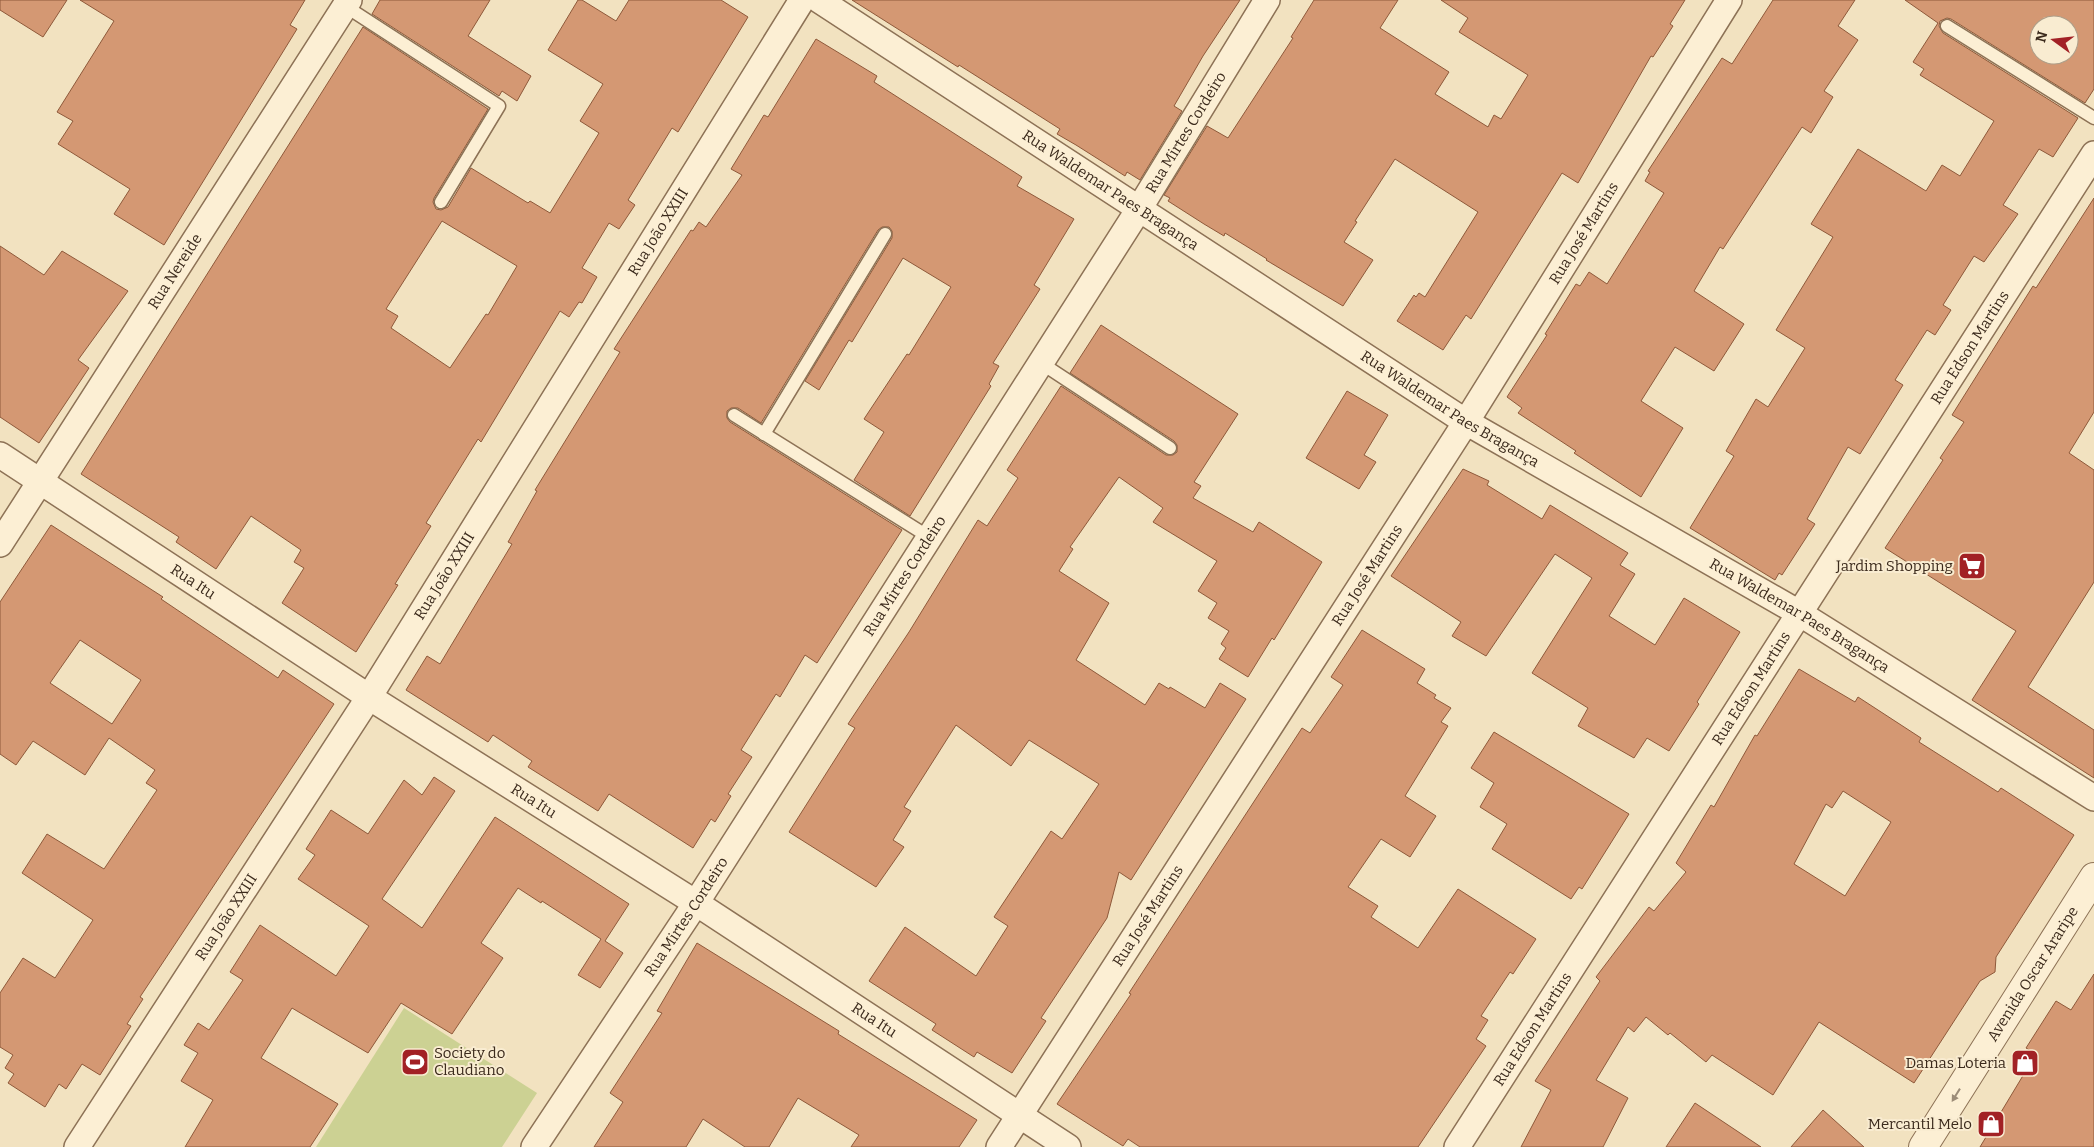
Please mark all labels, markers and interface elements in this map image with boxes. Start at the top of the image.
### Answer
north arrow [2029,15,2079,65]
text: N [2032,29,2052,44]
street label: Rua Mirtes Cordeiro [1142,68,1230,196]
street label: Rua Waldemar Paes Bragança [1019,126,1202,254]
street label: Rua José Martins [1545,179,1622,287]
street label: Rua João XXIII [624,185,692,279]
street label: Rua Nereide [144,230,206,312]
street label: Rua Edson Martins [1927,287,2013,407]
street label: Rua Waldemar Paes Bragança [1357,347,1542,471]
street label: Rua Mirtes Cordeiro [860,512,950,639]
street label: Rua José Martins [1328,521,1406,629]
street label: Rua João XXIII [410,529,478,623]
supermarket icon: Jardim Shopping [1957,551,1987,581]
street label: Rua Waldemar Paes Bragança [1706,555,1893,676]
place label: Jardim Shopping [1835,557,1953,575]
street label: Rua Itu [167,560,219,603]
street label: Rua Edson Martins [1708,628,1794,748]
street label: Rua Itu [508,780,560,822]
street label: Rua Mirtes Cordeiro [641,854,732,980]
street label: Rua José Martins [1109,862,1187,970]
street label: Rua João XXIII [192,871,261,964]
street label: Avenida Oscar Araripe [1983,903,2082,1045]
street label: Rua Edson Martins [1490,969,1576,1089]
street label: Rua Itu [848,999,900,1041]
place label: Society do Claudiano [434,1044,505,1079]
sports icon: Society do Claudiano [400,1047,430,1077]
shop icon: Damas Loteria [2010,1048,2040,1078]
place label: Damas Loteria [1906,1054,2006,1072]
one-way arrow [1951,1089,1960,1102]
shop icon: Mercantil Melo [1976,1109,2006,1139]
place label: Mercantil Melo [1868,1115,1972,1133]

